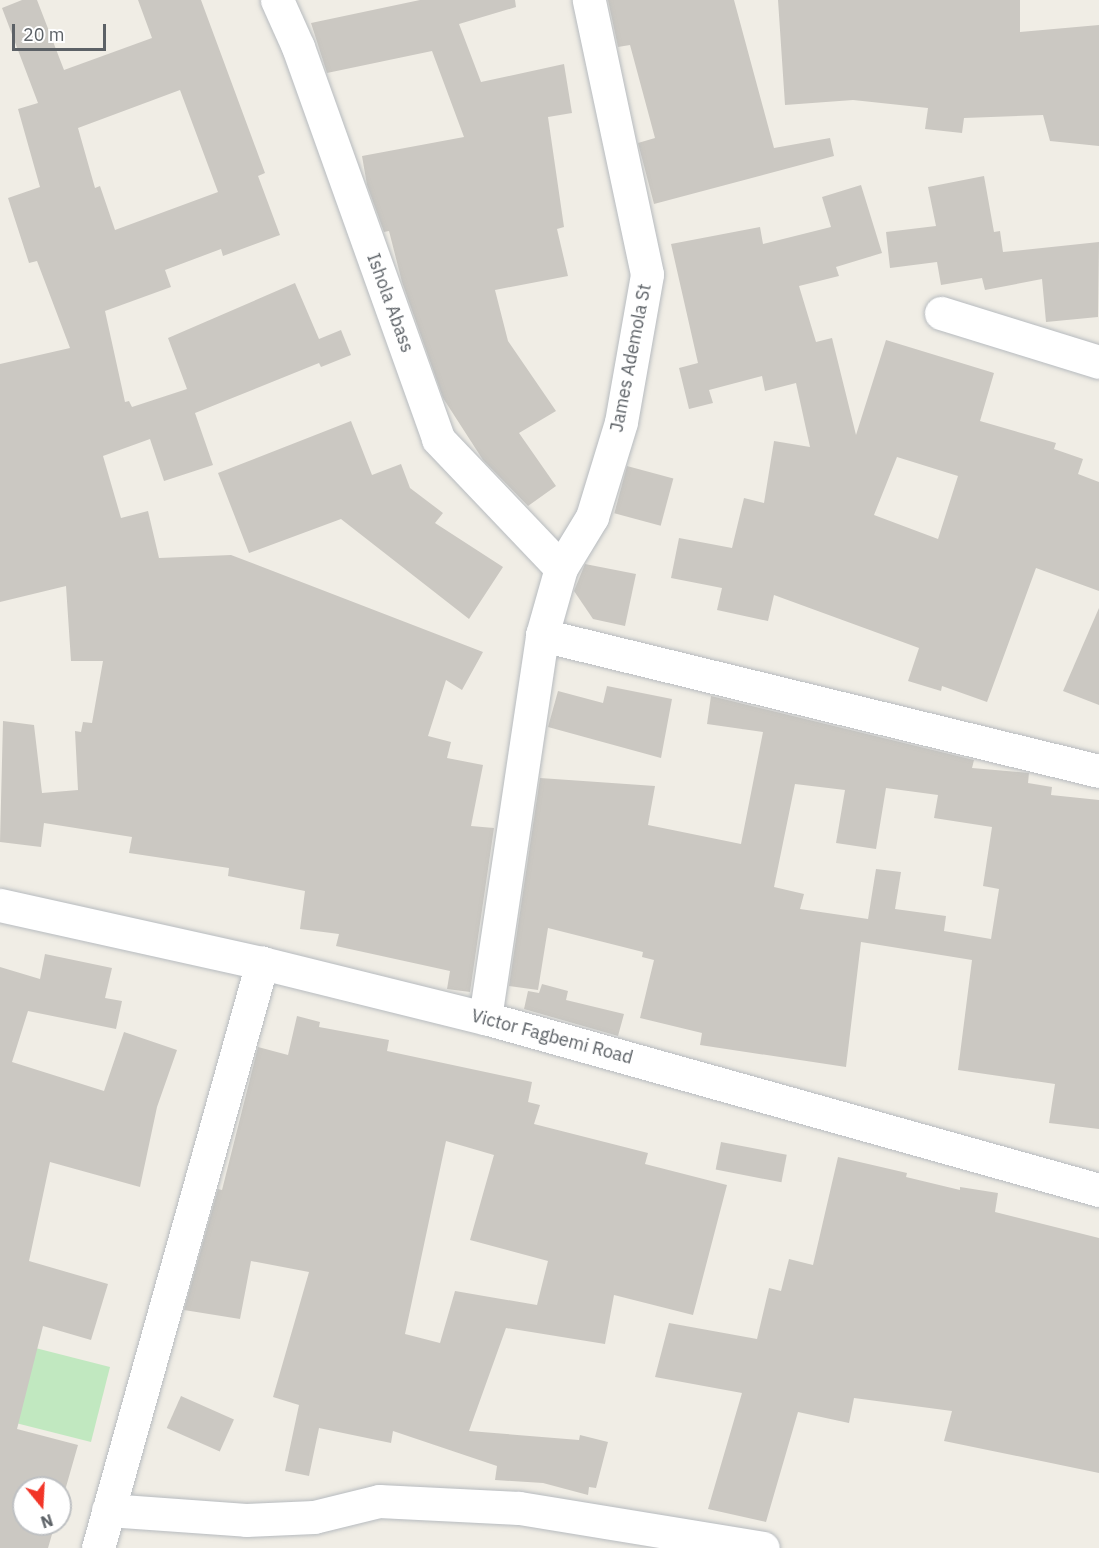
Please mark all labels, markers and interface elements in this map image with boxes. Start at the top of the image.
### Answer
scale bar [15,12,110,50]
text: 20 m [23,23,65,46]
street label: Ishola Abass [362,250,418,356]
street label: James Ademola St [606,282,656,434]
street label: Victor Fagbemi Road [469,1005,635,1069]
north arrow [12,1476,72,1536]
text: N [38,1510,56,1533]

